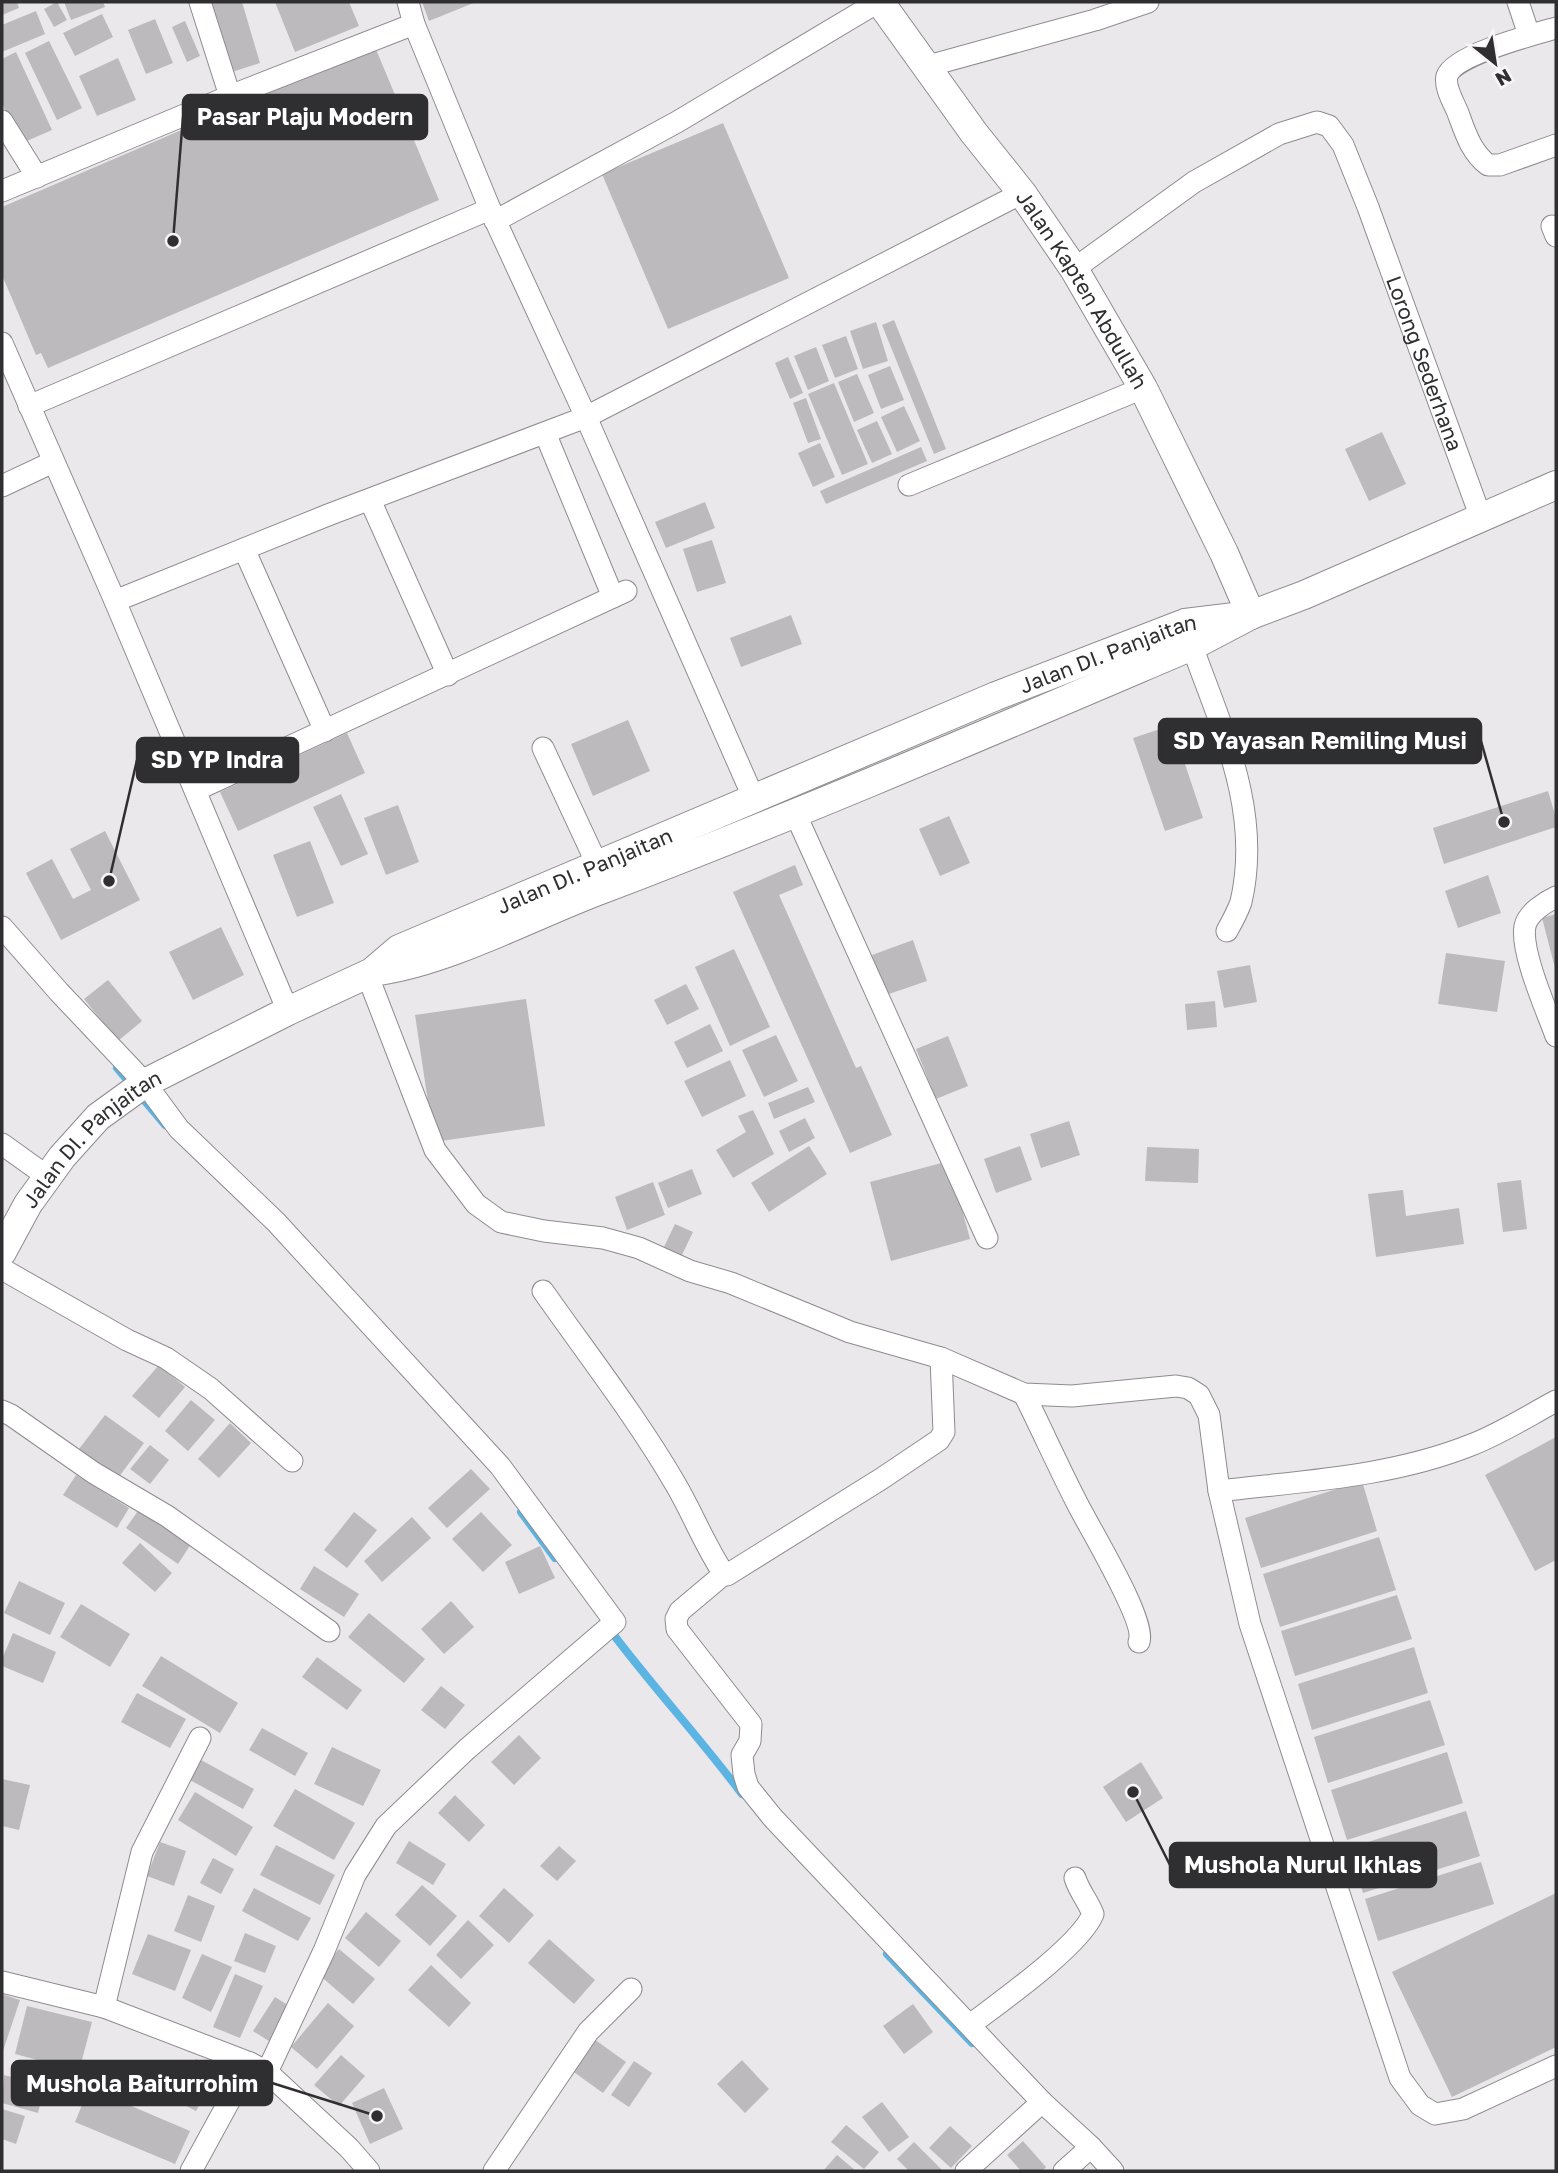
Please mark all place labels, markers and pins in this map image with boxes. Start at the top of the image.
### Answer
callout: Pasar Plaju Modern [183,95,427,139]
callout: SD Yayasan Remiling Musi [1159,719,1481,763]
callout: SD YP Indra [137,738,298,782]
callout: Mushola Nurul Ikhlas [1170,1843,1436,1887]
callout: Mushola Baiturrohim [12,2061,272,2105]

